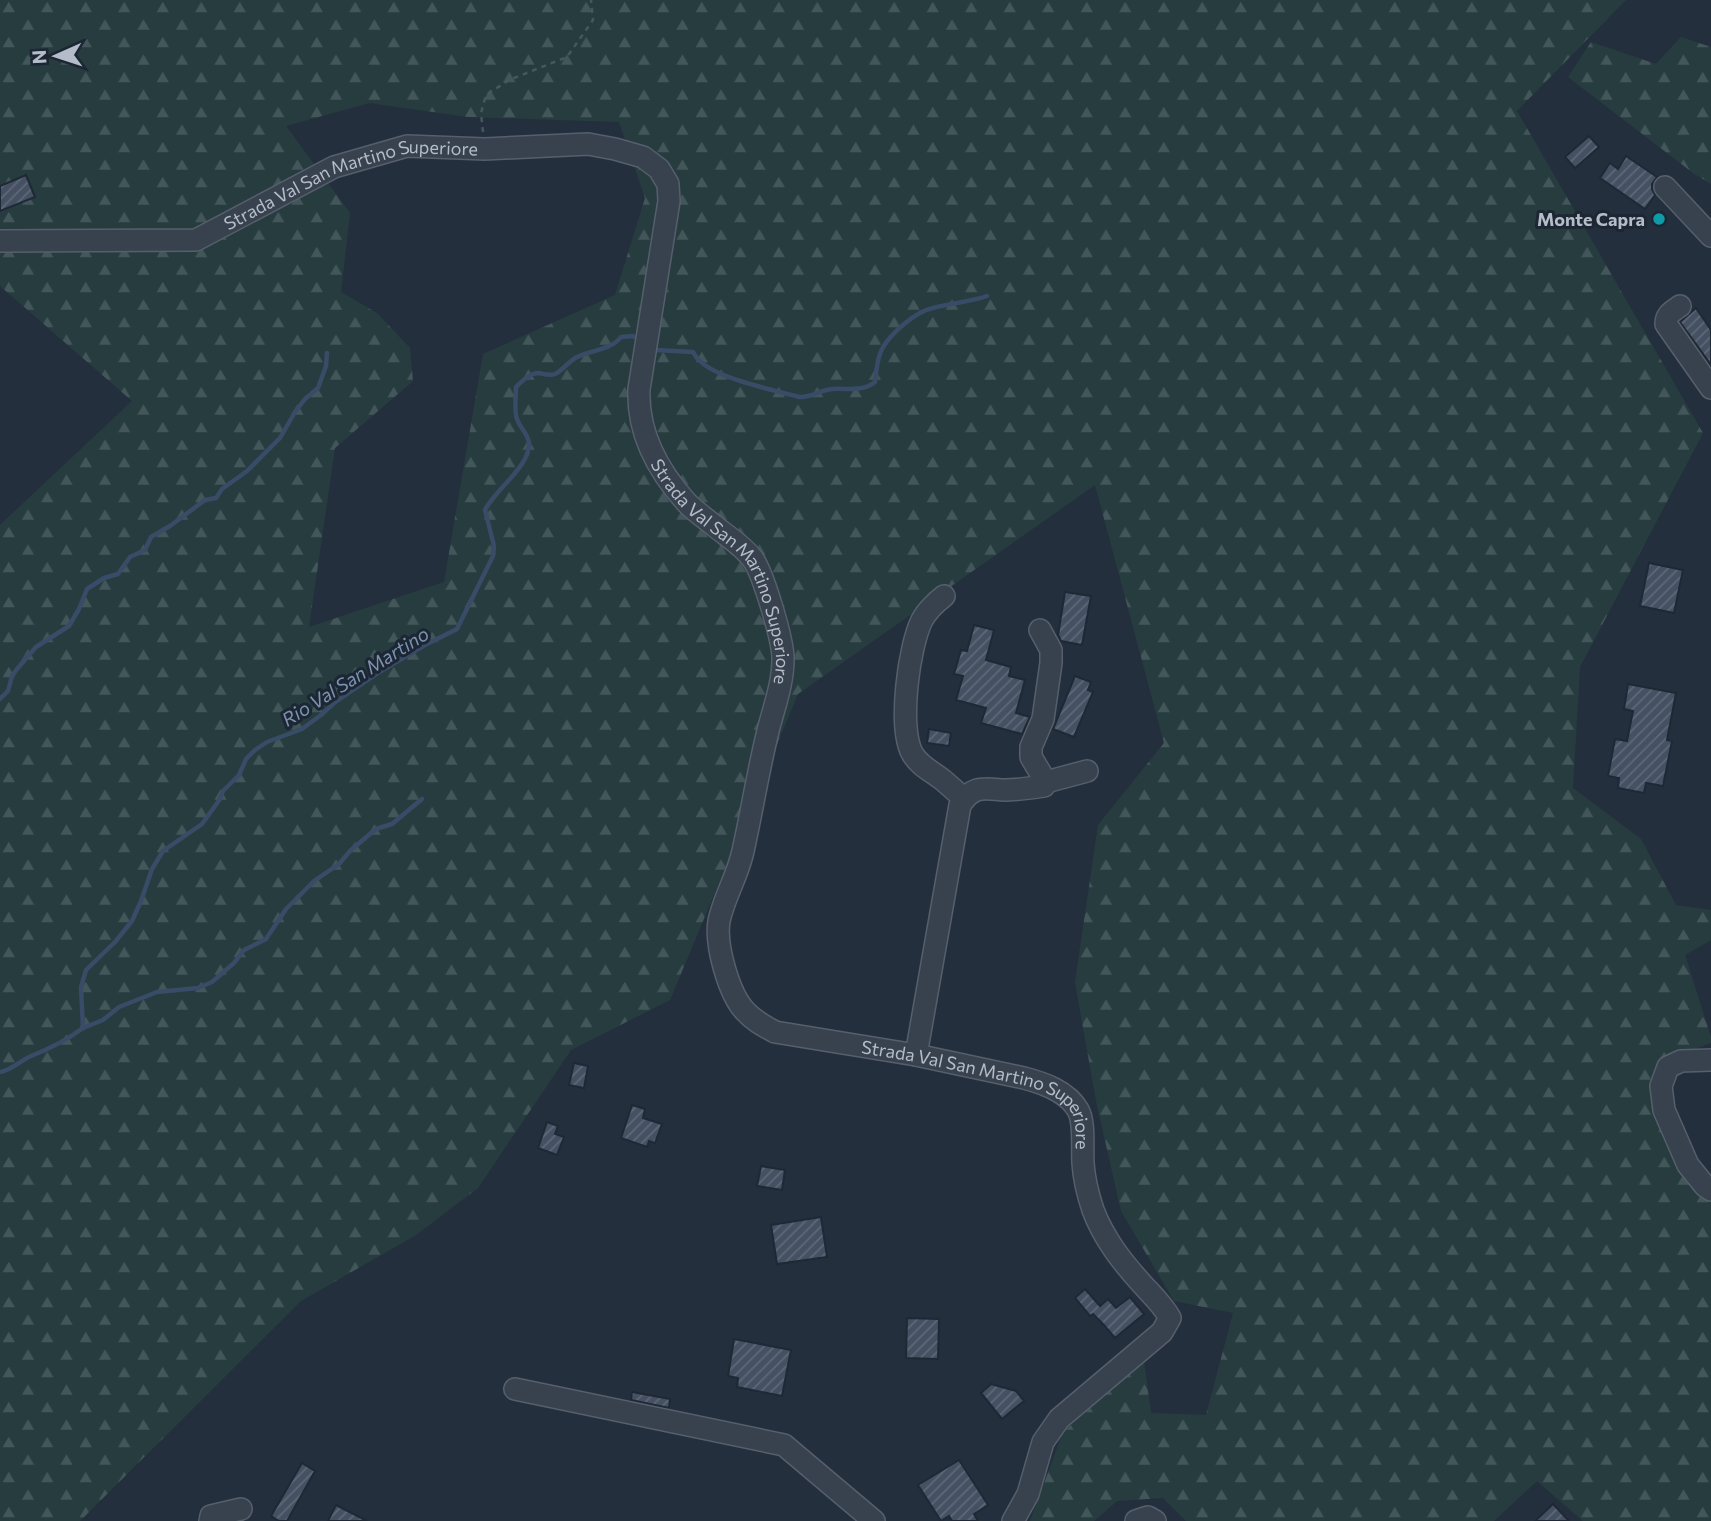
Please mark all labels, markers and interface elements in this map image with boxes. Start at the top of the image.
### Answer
north arrow [21,21,91,91]
text: N [27,49,50,65]
street label: Strada Val San Martino Superiore [220,135,478,234]
place label: Monte Capra [1537,208,1645,230]
marker: Monte Capra [1651,211,1667,227]
street label: Strada Val San Martino Superiore [647,455,794,686]
water label: Rio Val San Martino [277,621,433,731]
street label: Strada Val San Martino Superiore [860,1035,1094,1150]

